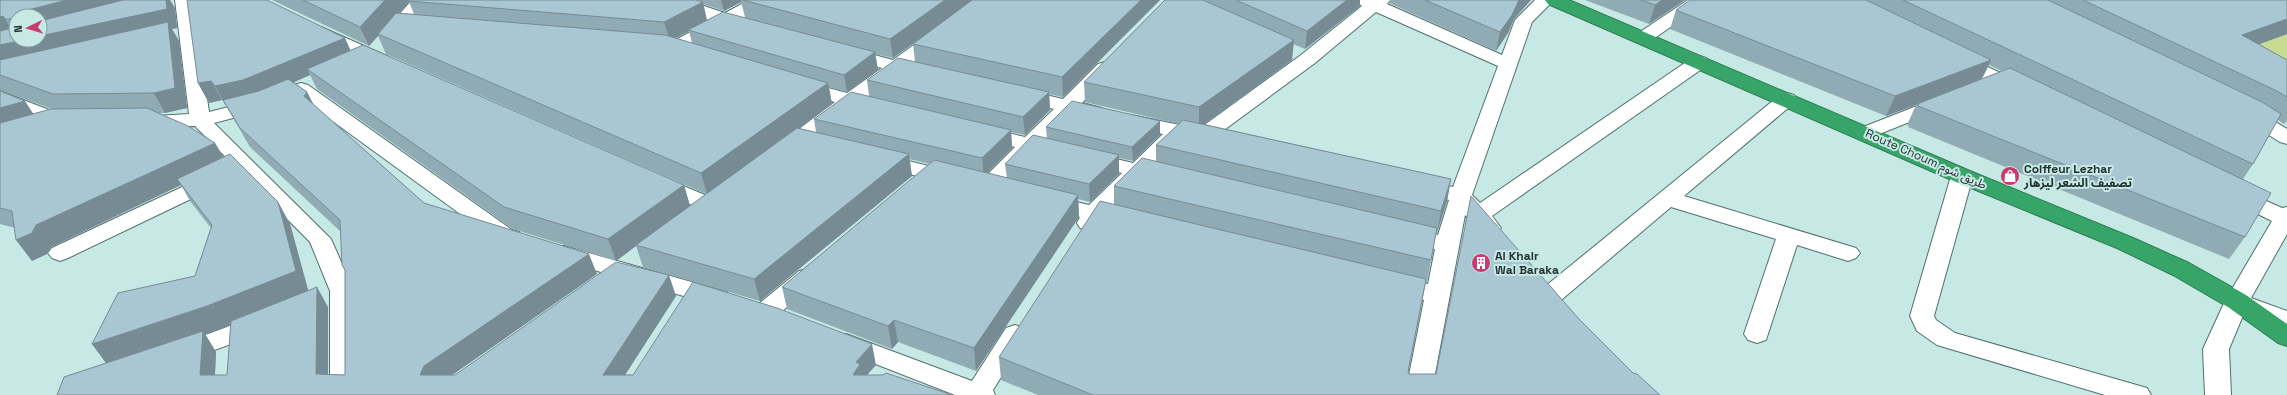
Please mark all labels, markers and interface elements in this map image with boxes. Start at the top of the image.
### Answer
north arrow [8,8,48,48]
text: N [11,25,25,33]
street label: Route Choum طريق شوم [1863,125,1989,194]
place label: Coiffeur Lezhar تصفيف الشعر ليزهار [2023,161,2133,191]
shop icon: Coiffeur Lezhar تصفيف الشعر ليزهار [1999,165,2021,187]
place label: Al Khair Wal Baraka [1495,248,1559,278]
building icon: Al Khair Wal Baraka [1470,252,1492,274]

